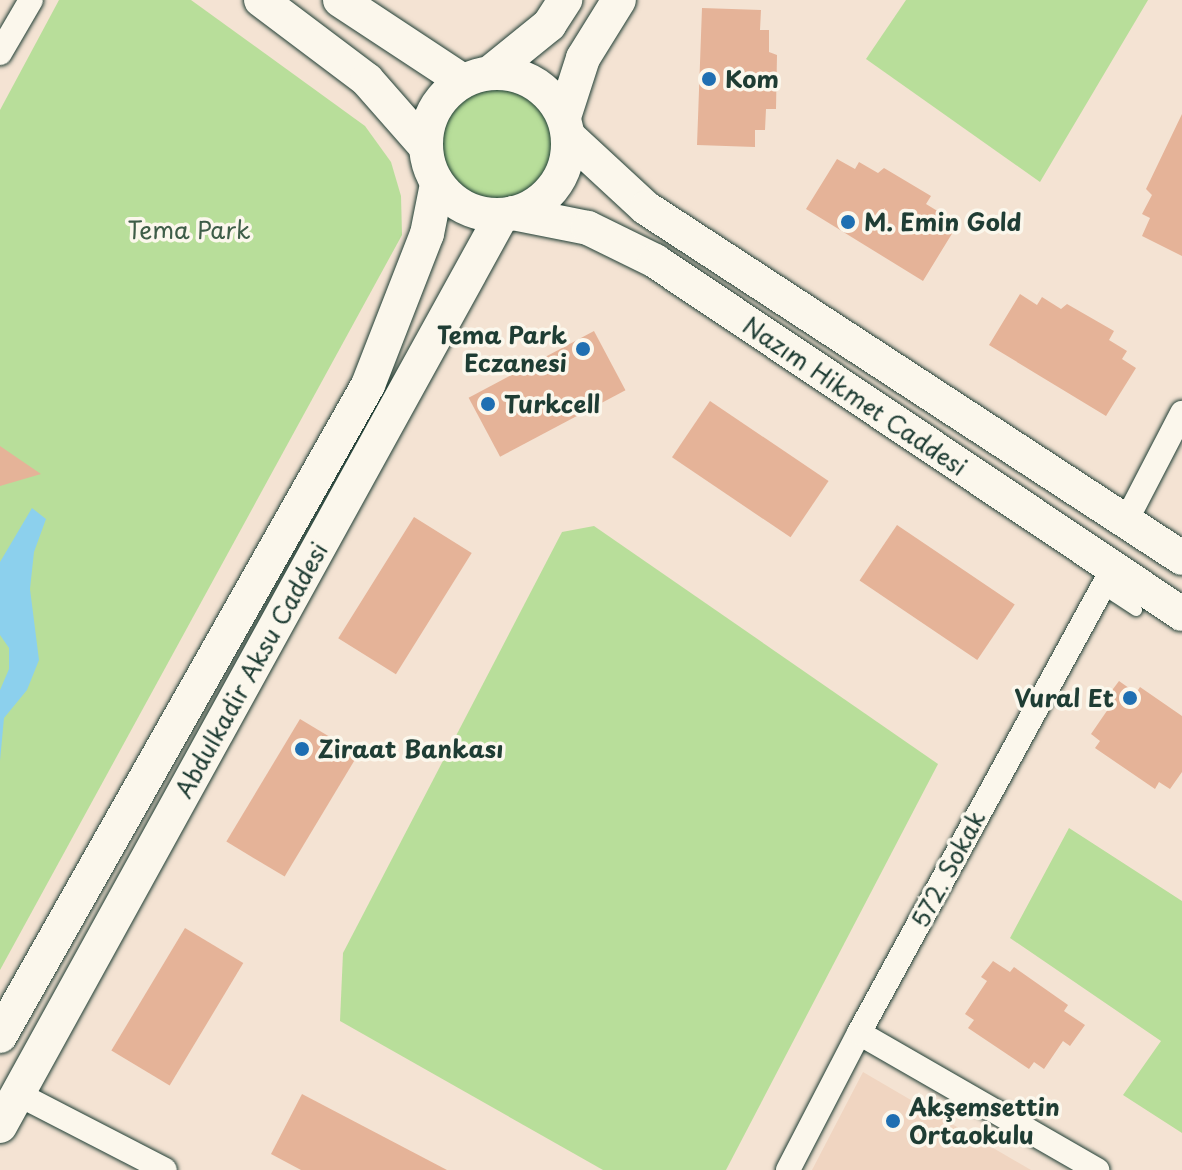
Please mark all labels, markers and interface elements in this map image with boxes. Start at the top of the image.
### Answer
place label: Kom [725,65,779,93]
marker: Kom [700,70,718,88]
place label: M. Emin Gold [864,208,1023,236]
marker: M. Emin Gold [839,213,857,231]
park label: Tema Park [128,216,250,244]
street label: Nazım Hikmet Caddesi [737,310,973,482]
place label: Tema Park Eczanesi [437,321,567,377]
marker: Tema Park Eczanesi [574,340,592,358]
place label: Turkcell [504,390,600,418]
marker: Turkcell [479,395,497,413]
street label: Abdulkadir Aksu Caddesi [169,538,333,802]
place label: Vural Et [1014,684,1114,712]
marker: Vural Et [1121,689,1139,707]
place label: Ziraat Bankası [318,735,503,763]
marker: Ziraat Bankası [293,740,311,758]
street label: 572. Sokak [904,804,992,934]
place label: Akşemsettin Ortaokulu [909,1093,1060,1149]
marker: Akşemsettin Ortaokulu [884,1112,902,1130]

